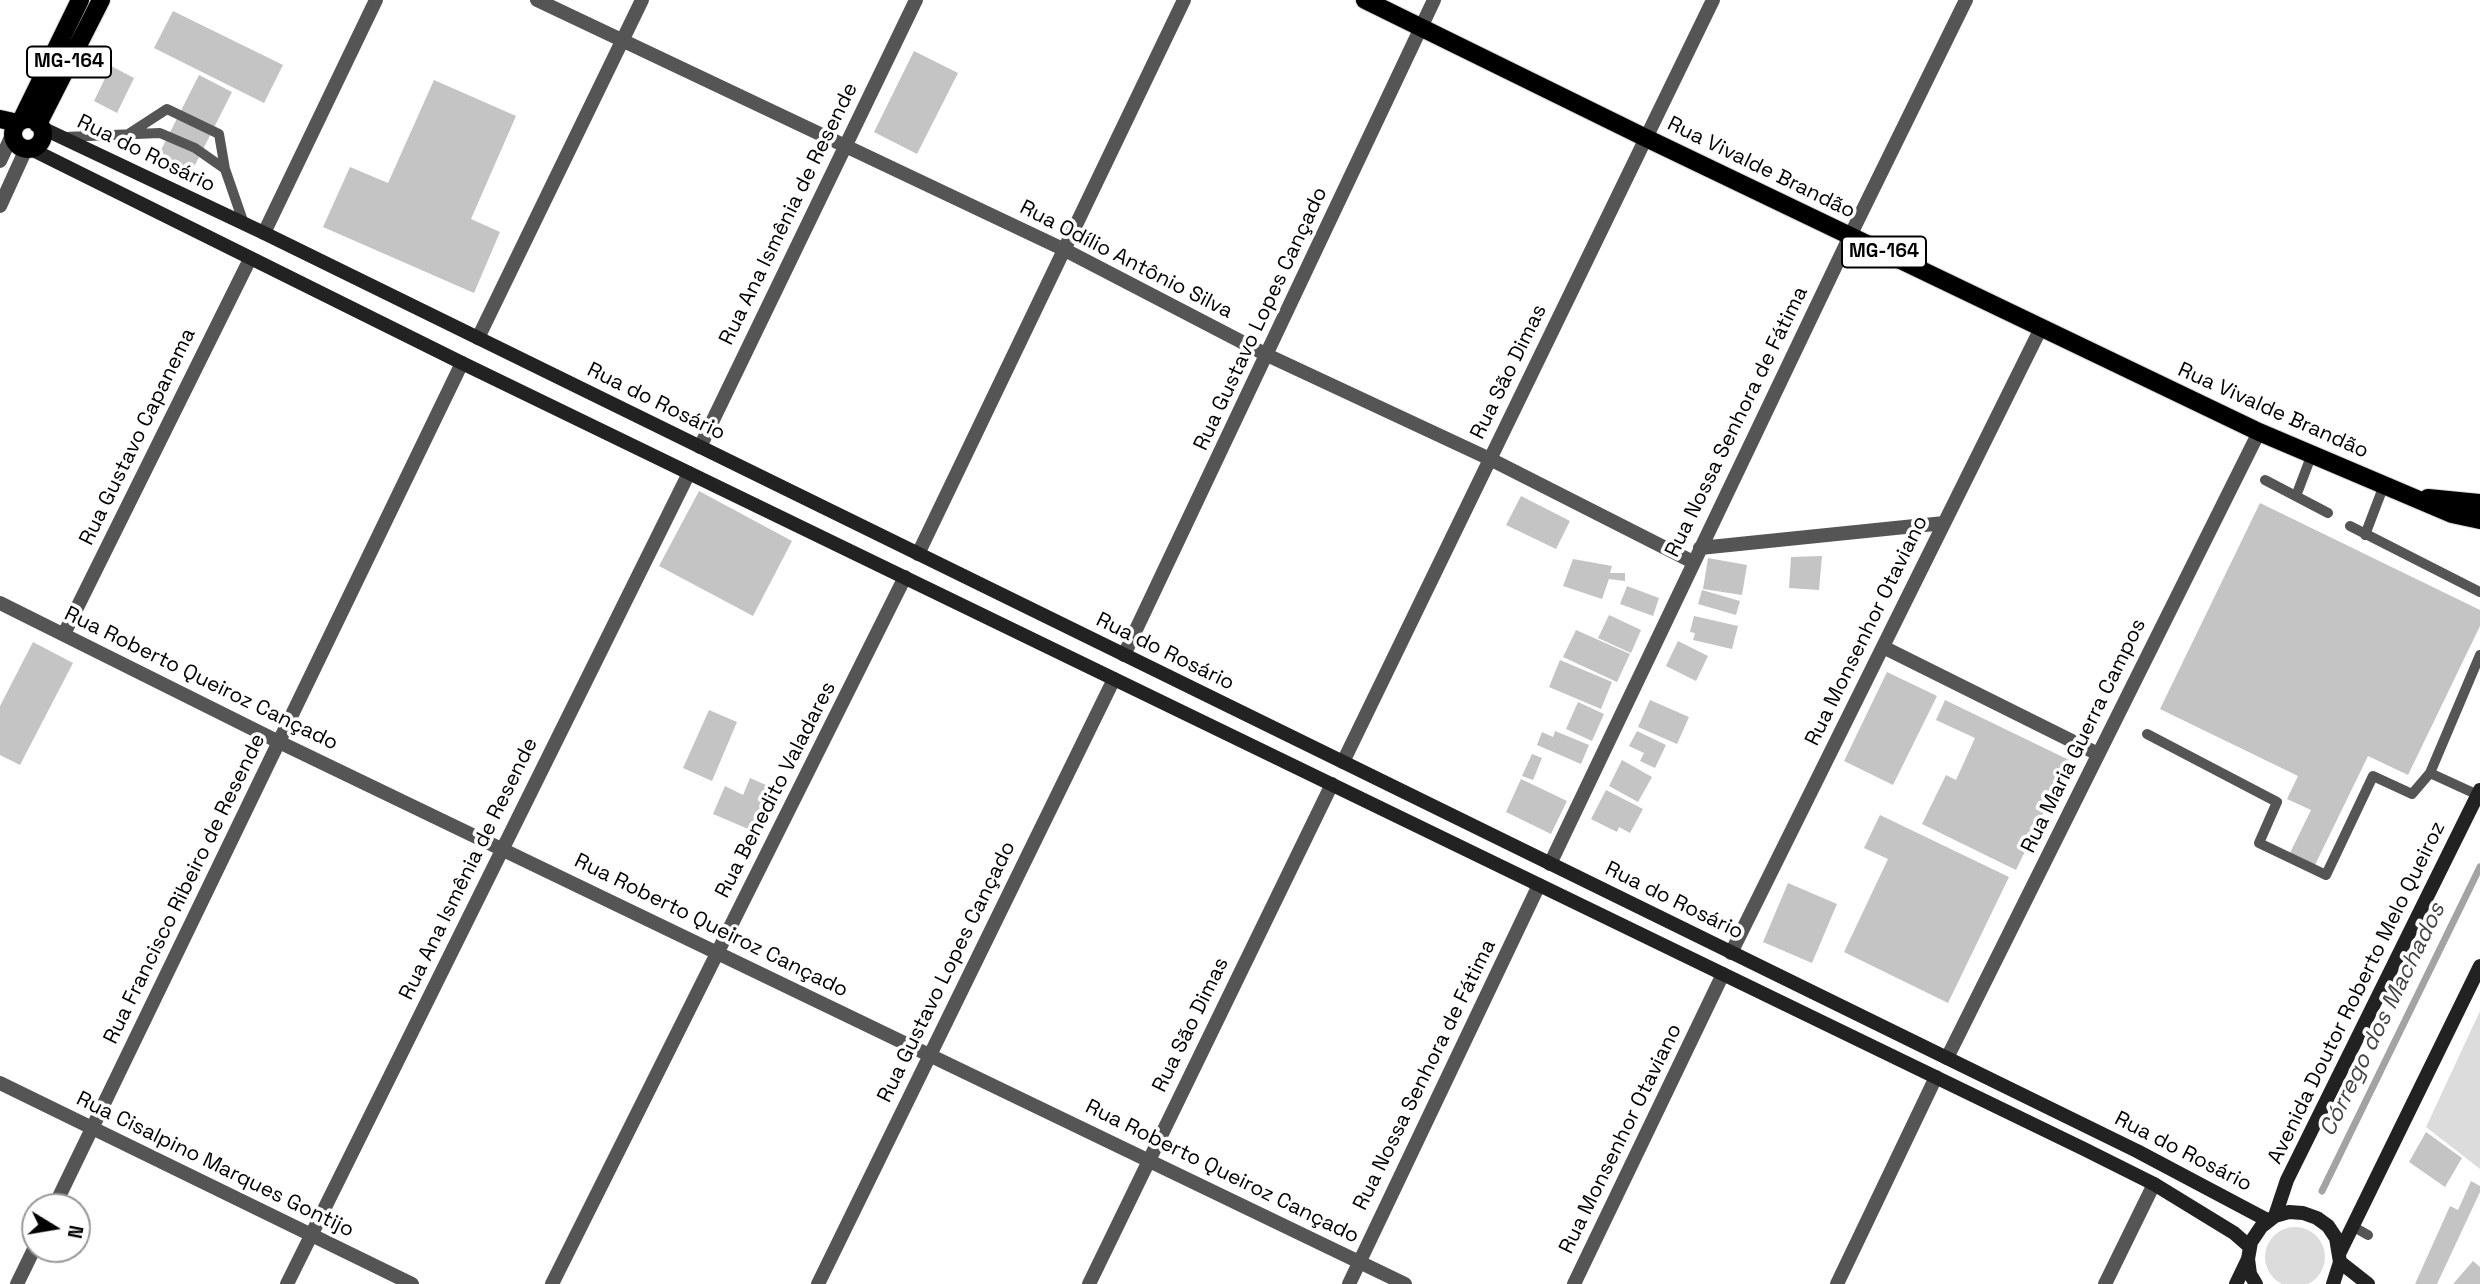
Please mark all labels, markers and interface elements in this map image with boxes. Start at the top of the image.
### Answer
road number: MG-164 [27,46,111,78]
street label: Rua Ana Ismênia de Resende [714,79,864,349]
street label: Rua do Rosário [73,110,219,198]
street label: Rua Vivalde Brandão [1663,112,1859,224]
street label: Rua Gustavo Lopes Cançado [1189,183,1333,455]
street label: Rua Odílio Antônio Silva [1015,195,1237,325]
road number: MG-164 [1842,236,1926,268]
street label: Rua Nossa Senhora de Fátima [1660,283,1814,561]
street label: Rua São Dimas [1465,301,1553,443]
street label: Rua Gustavo Capanema [74,324,202,550]
street label: Rua do Rosário [583,358,729,446]
street label: Rua Vivalde Brandão [2174,358,2372,464]
street label: Rua Monsenhor Otaviano [1800,512,1934,750]
street label: Rua Roberto Queiroz Cançado [60,602,342,756]
street label: Rua do Rosário [1092,608,1238,696]
street label: Rua Maria Guerra Campos [2016,615,2152,857]
street label: Rua Benedito Valadares [710,678,842,902]
street label: Rua Francisco Ribeiro de Resende [99,730,271,1048]
street label: Rua Ana Ismênia de Resende [394,734,544,1004]
street label: Avenida Doutor Roberto Melo Queiroz [2263,818,2451,1168]
street label: Rua Gustavo Lopes Cançado [873,837,1021,1107]
street label: Rua Roberto Queiroz Cançado [570,849,852,1003]
street label: Rua do Rosário [1601,857,1747,945]
water label: Córrego dos Machados [2314,899,2452,1141]
street label: Rua Nossa Senhora de Fátima [1348,936,1502,1214]
street label: Rua São Dimas [1147,954,1235,1096]
street label: Rua Monsenhor Otaviano [1554,1020,1688,1258]
street label: Rua Cisalpino Marques Gontijo [72,1087,358,1243]
street label: Rua Roberto Queiroz Cançado [1081,1095,1363,1249]
street label: Rua do Rosário [2110,1107,2256,1197]
north arrow [21,1193,91,1263]
text: N [62,1223,89,1240]

